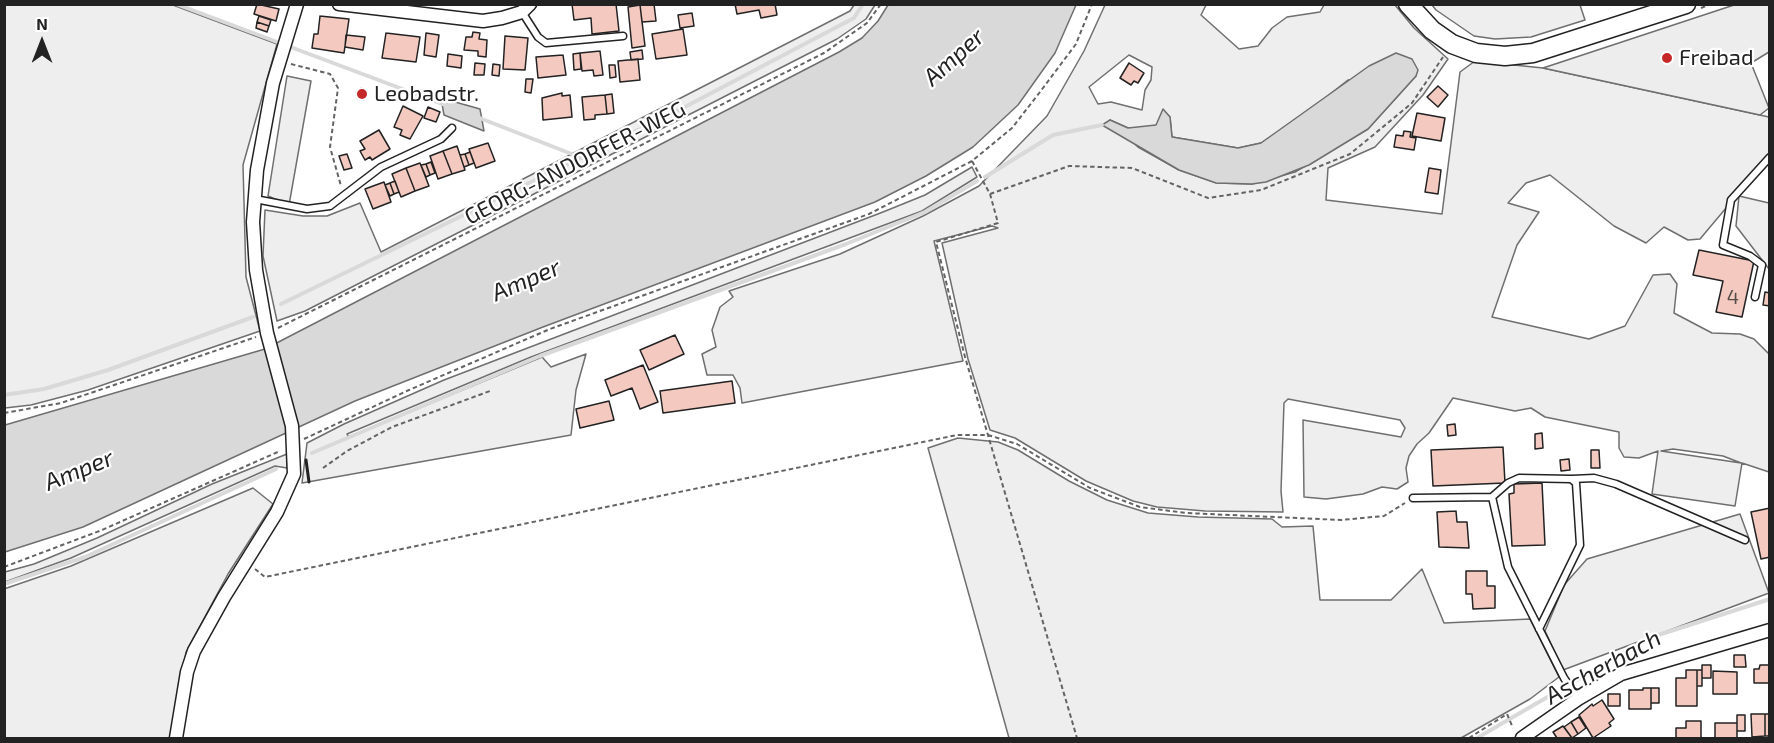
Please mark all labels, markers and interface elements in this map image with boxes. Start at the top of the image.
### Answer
north arrow [12,12,72,72]
text: N [36,14,48,33]
water label: Amper [918,22,990,92]
place label: Freibad [1679,45,1754,71]
marker: Freibad [1660,51,1674,65]
place label: Leobadstr. [374,81,479,107]
marker: Leobadstr. [355,87,369,101]
street label: GEORG-ANDORFER-WEG [460,96,690,230]
water label: Amper [487,253,565,307]
house number: 4 [1727,285,1739,309]
water label: Amper [40,443,118,497]
water label: Ascherbach [1540,623,1666,711]

